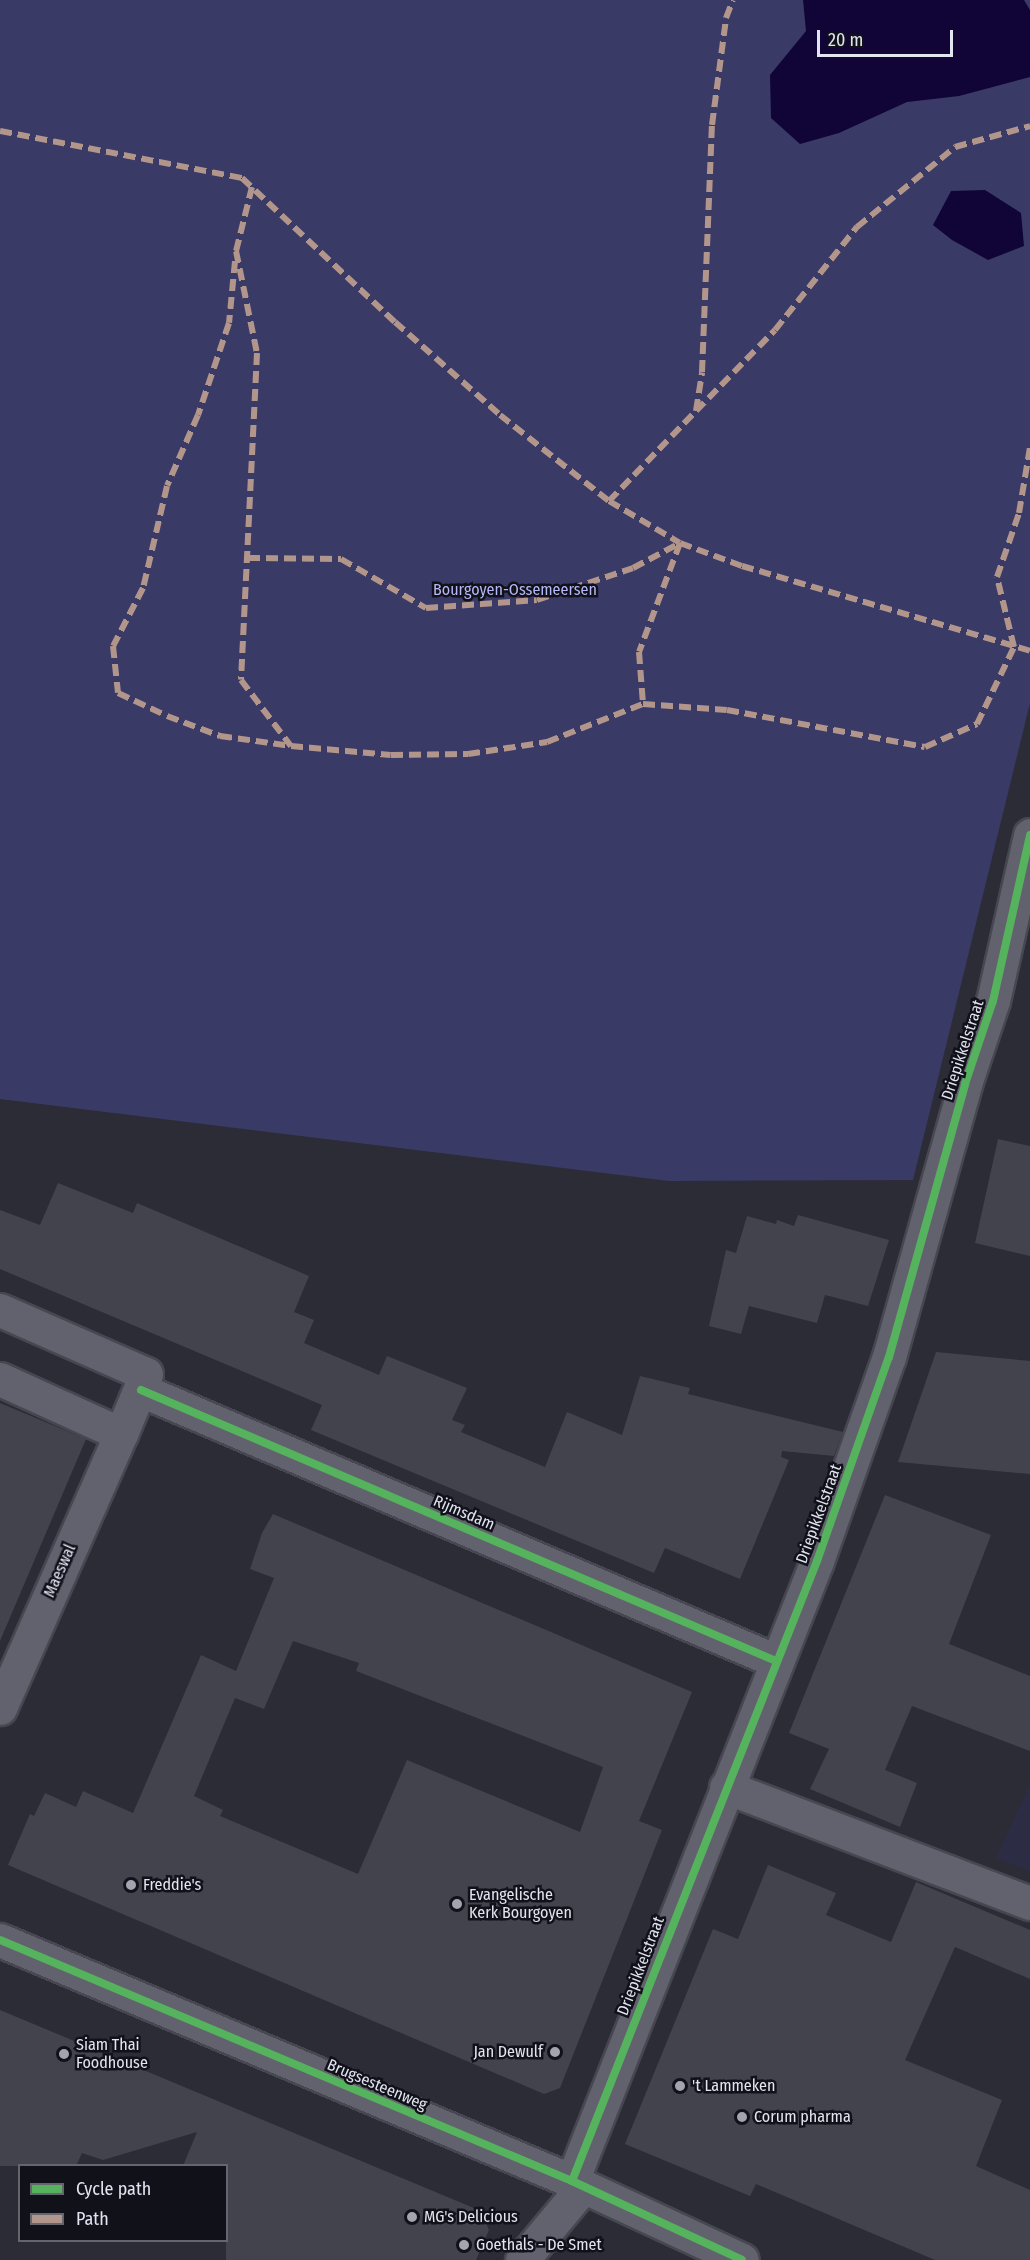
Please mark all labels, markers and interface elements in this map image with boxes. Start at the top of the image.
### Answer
scale bar [820,18,956,56]
text: 20 m [828,29,863,51]
park label: Bourgoyen-Ossemeersen [433,580,597,600]
street label: Driepikkelstraat [938,997,988,1103]
street label: Driepikkelstraat [792,1462,846,1566]
street label: Rijmsdam [430,1492,498,1534]
street label: Maeswal [40,1542,80,1600]
place label: Freddie's [143,1875,201,1895]
marker: Freddie's [124,1878,138,1892]
place label: Evangelische Kerk Bourgoyen [469,1885,572,1923]
marker: Evangelische Kerk Bourgoyen [450,1897,464,1911]
street label: Driepikkelstraat [613,1914,669,2018]
place label: Siam Thai Foodhouse [76,2035,148,2073]
place label: Jan Dewulf [473,2042,543,2062]
marker: Jan Dewulf [548,2045,562,2059]
marker: Siam Thai Foodhouse [57,2047,71,2061]
street label: Brugsesteenweg [324,2055,430,2115]
place label: 't Lammeken [692,2076,775,2096]
marker: 't Lammeken [673,2079,687,2093]
place label: Corum pharma [754,2107,851,2127]
marker: Corum pharma [735,2110,749,2124]
legend [18,2164,228,2242]
text: Cycle path [76,2178,151,2200]
place label: MG's Delicious [424,2207,518,2227]
text: Path [76,2208,109,2230]
marker: MG's Delicious [405,2210,419,2224]
place label: Goethals - De Smet [476,2235,602,2255]
marker: Goethals - De Smet [457,2238,471,2252]

